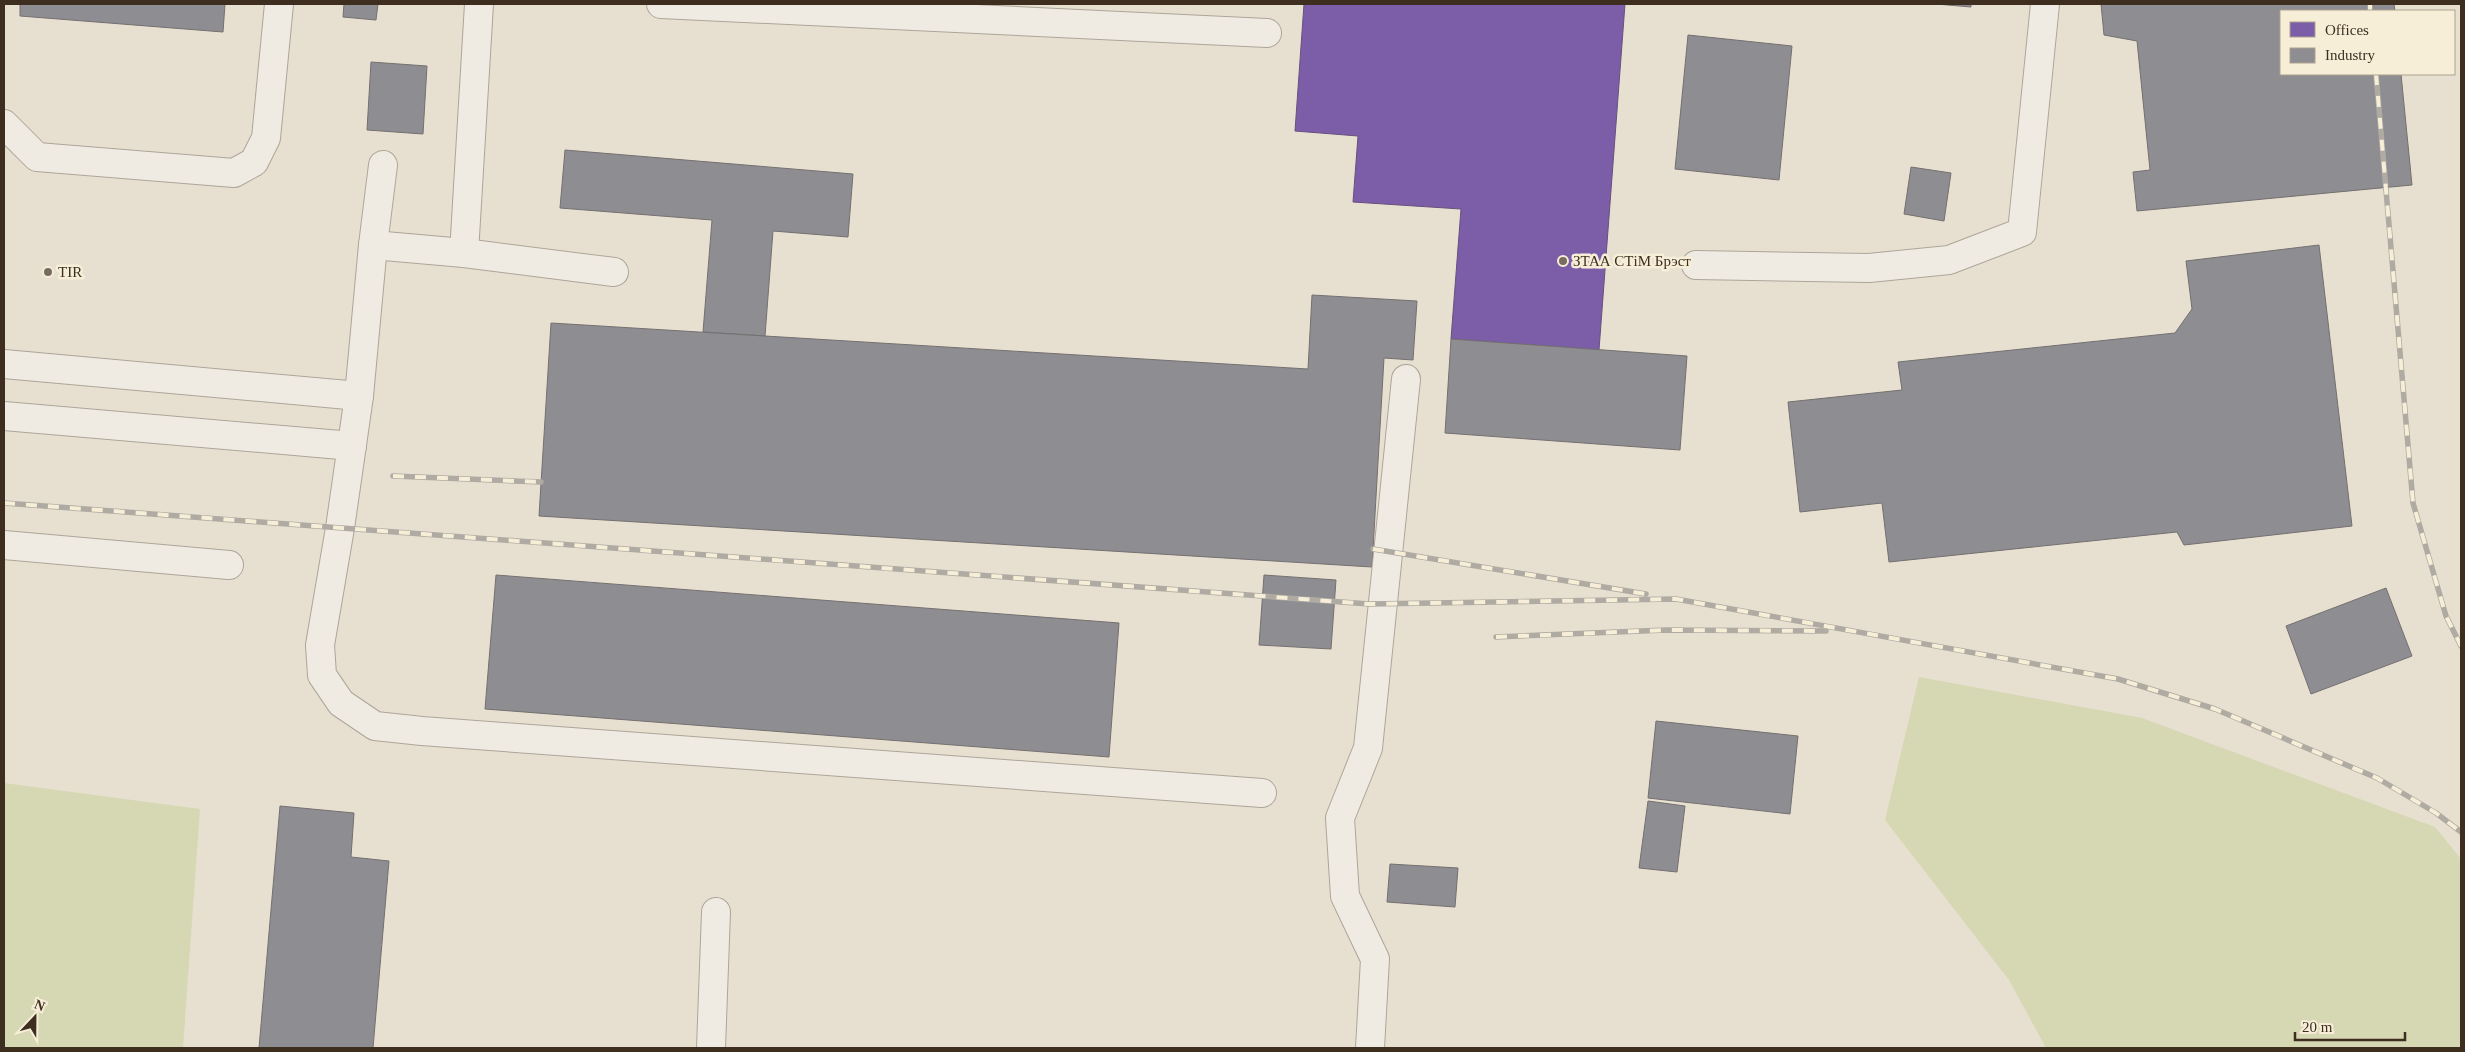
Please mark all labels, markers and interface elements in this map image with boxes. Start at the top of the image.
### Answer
legend [2280,10,2455,75]
text: Offices [2325,22,2369,38]
text: Industry [2325,47,2375,63]
place label: ЗТАА СТіМ Брэст [1573,253,1691,269]
marker: ЗТАА СТіМ Брэст [1557,255,1569,267]
place label: TIR [58,264,82,280]
marker: TIR [42,266,54,278]
north arrow [10,992,60,1042]
text: N [32,997,47,1014]
scale bar [2295,1010,2405,1042]
text: 20 m [2302,1019,2333,1035]

